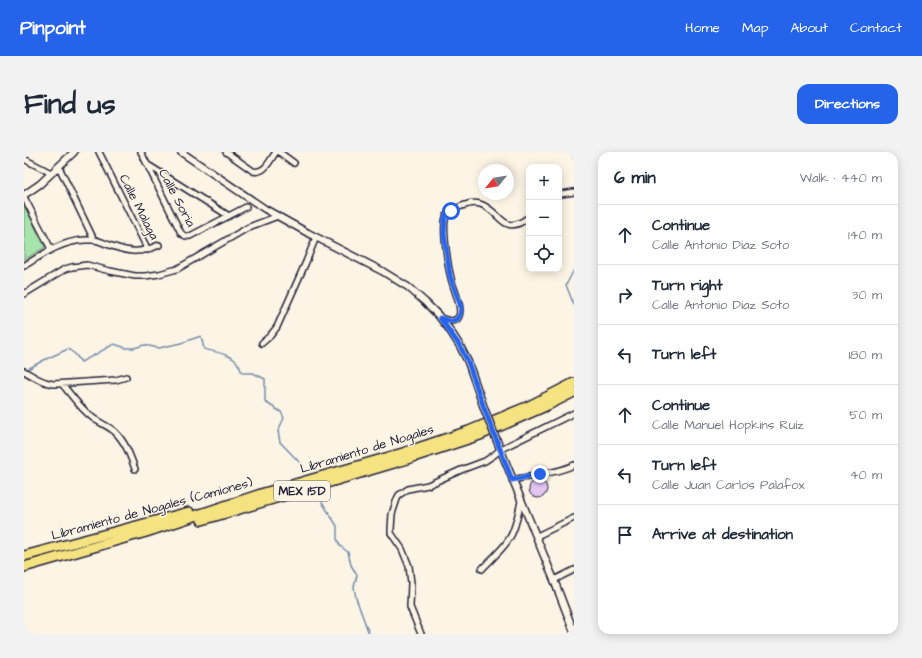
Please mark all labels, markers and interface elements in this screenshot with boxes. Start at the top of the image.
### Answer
text: Pinpoint [20,15,86,42]
text: Home [685,18,720,38]
text: Map [742,18,768,38]
text: About [790,18,828,38]
text: Contact [850,18,902,38]
button: Directions [797,84,898,124]
text: Find us [24,85,115,124]
north arrow [478,164,514,200]
map controls [526,164,562,272]
button: + [526,164,562,200]
street label: Calle Soria [154,166,200,231]
text: 6 min [614,166,656,190]
text: Walk · 440 m [800,169,882,187]
street label: Calle Malaga [114,171,163,244]
button: − [526,200,562,236]
route start [442,202,460,220]
text: Continue [652,215,710,236]
icon: ahead [614,224,636,246]
text: 140 m [848,226,882,244]
button: locate [526,236,562,272]
text: Calle Antonio Díaz Soto [652,236,789,254]
text: Turn right [652,275,723,296]
icon: right [614,284,636,306]
text: 30 m [852,286,882,304]
text: Calle Antonio Díaz Soto [652,296,789,314]
icon: left [614,344,636,366]
text: Turn left [652,344,716,365]
text: 180 m [848,346,882,364]
text: Continue [652,395,710,416]
icon: ahead [614,404,636,426]
text: 50 m [849,406,882,424]
text: Calle Manuel Hopkins Ruíz [652,416,804,434]
street label: Libramiento de Nogales [298,420,437,479]
text: Turn left [652,455,716,476]
icon: left [614,464,636,486]
route end [531,465,549,483]
text: 40 m [850,466,882,484]
street label: Libramiento de Nogales (Camiones) [49,473,255,546]
text: Calle Juan Carlos Palafox [652,476,805,494]
road number: MEX 15D [274,481,330,501]
icon: arrive [614,524,636,546]
text: Arrive at destination [652,524,793,545]

